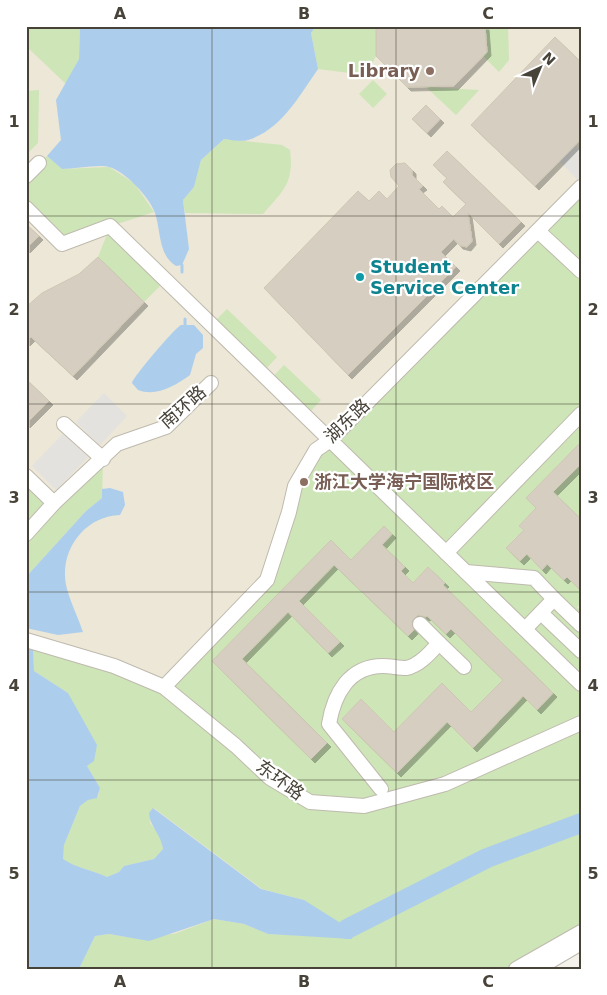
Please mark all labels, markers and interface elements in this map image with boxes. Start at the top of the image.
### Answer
text: A [114,4,127,23]
text: B [298,4,310,23]
text: C [482,4,494,23]
north arrow [514,42,564,92]
text: N [539,49,559,68]
place label: Library [348,60,420,81]
marker: Library [424,65,436,77]
text: 1 [8,112,20,131]
text: 1 [587,112,599,131]
place label: Student Service Center [370,256,519,298]
marker: Student Service Center [354,271,366,283]
text: 2 [8,300,20,319]
text: 2 [587,300,599,319]
street label: 南环路 [155,381,210,432]
street label: 湖东路 [320,394,373,447]
place label: 浙江大学海宁国际校区 [314,471,494,492]
marker: 浙江大学海宁国际校区 [298,476,310,488]
text: 3 [8,488,20,507]
text: 3 [587,488,599,507]
text: 4 [8,676,20,695]
text: 4 [587,676,599,695]
street label: 东环路 [252,755,308,804]
text: 5 [8,864,20,883]
text: 5 [587,864,599,883]
text: A [114,972,127,991]
text: B [298,972,310,991]
text: C [482,972,494,991]

